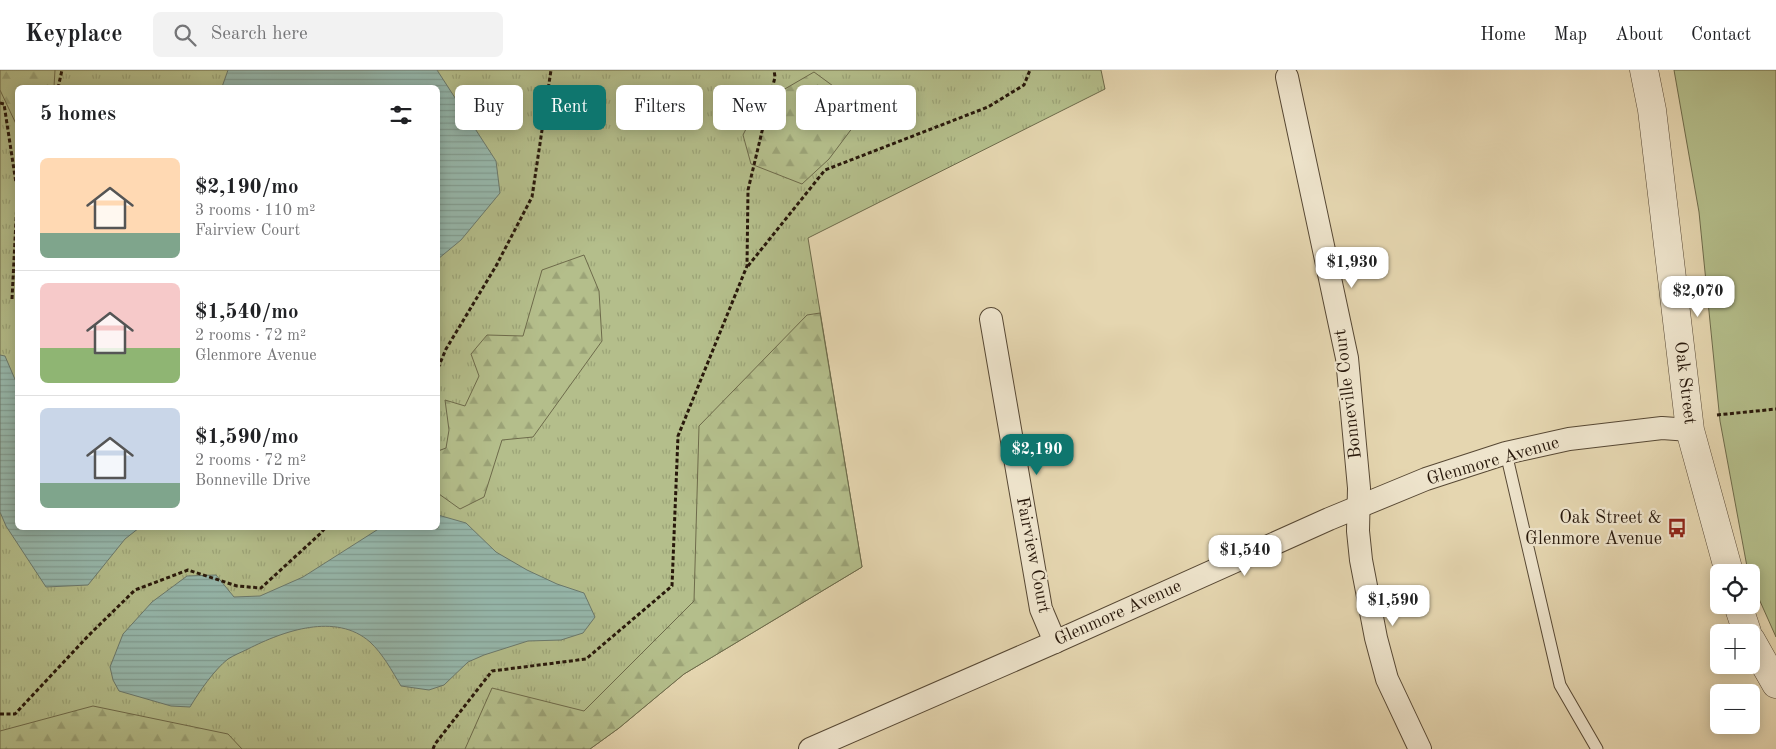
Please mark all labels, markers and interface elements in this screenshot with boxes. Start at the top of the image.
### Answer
search box [153,12,503,57]
icon: search [171,21,199,49]
text: Keyplace [25,23,123,47]
text: Search here [211,25,308,44]
text: Home [1480,26,1526,44]
text: Map [1554,26,1587,44]
text: About [1615,26,1663,44]
text: Contact [1691,26,1751,44]
chip: Buy [455,85,523,130]
chip: Rent [533,85,606,130]
chip: Filters [616,85,703,130]
chip: New [713,85,786,130]
chip: Apartment [796,85,916,130]
icon: filters [387,101,415,129]
text: 5 homes [40,104,116,125]
text: $2,190/mo [195,177,299,198]
icon: home [80,178,140,238]
text: 3 rooms · 110 m² [195,203,315,219]
text: Fairview Court [195,223,300,239]
pin: $1,930 [1311,246,1393,289]
text: $1,930 [1327,255,1377,271]
pin: $2,070 [1657,276,1739,318]
text: $2,070 [1673,284,1723,300]
text: $1,540/mo [195,302,299,323]
icon: home [80,303,140,363]
text: 2 rooms · 72 m² [195,328,306,344]
street label: Bonneville Court [1331,328,1365,460]
street label: Oak Street [1671,340,1699,426]
text: Glenmore Avenue [195,348,317,364]
text: $1,590/mo [195,427,299,448]
icon: home [80,428,140,488]
street label: Glenmore Avenue [1425,433,1561,489]
pin: $2,190 [996,434,1078,476]
text: $2,190 [1012,442,1062,458]
text: 2 rooms · 72 m² [195,453,306,469]
text: Bonneville Drive [195,473,310,489]
street label: Fairview Court [1013,495,1053,615]
place label: Oak Street & Glenmore Avenue [1525,509,1662,548]
bus stop icon: Oak Street & Glenmore Avenue [1666,517,1688,539]
pin: $1,540 [1204,534,1286,577]
text: $1,540 [1220,543,1270,559]
map controls [1710,564,1760,734]
button: locate [1710,564,1760,614]
street label: Glenmore Avenue [1052,577,1184,649]
pin: $1,590 [1352,584,1434,627]
text: $1,590 [1368,593,1418,609]
button: + [1710,624,1760,674]
button: − [1710,684,1760,734]

